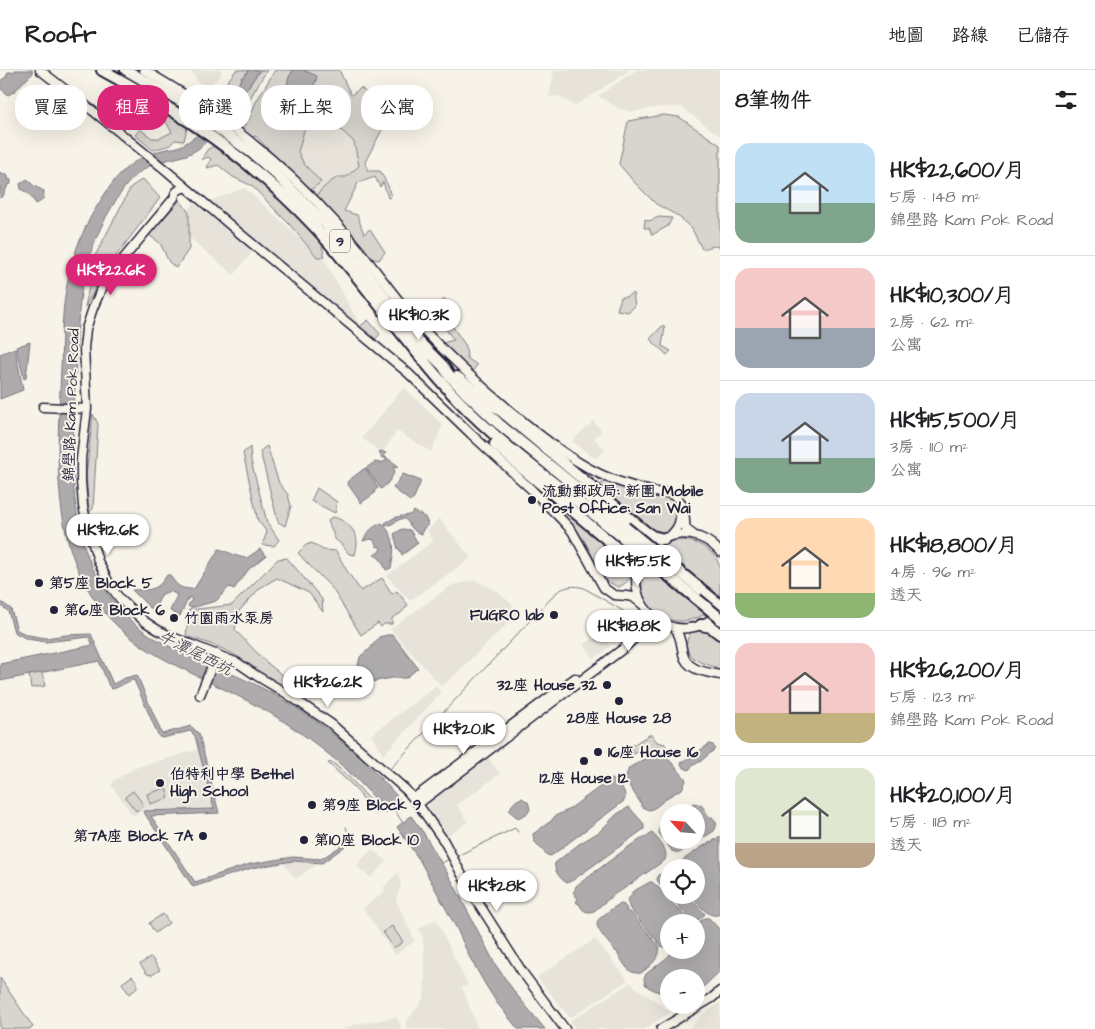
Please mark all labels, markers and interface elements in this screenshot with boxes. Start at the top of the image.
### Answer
text: Roofr [25,18,97,52]
text: 地圖 [888,23,924,48]
text: 路線 [952,23,988,48]
text: 已儲存 [1016,23,1070,48]
chip: 買屋 [15,85,87,130]
chip: 租屋 [97,85,169,130]
chip: 篩選 [179,85,251,130]
chip: 新上架 [261,85,351,130]
chip: 公寓 [361,85,433,130]
text: 8筆物件 [735,86,812,115]
icon: filters [1052,86,1080,114]
text: HK$22,600/月 [890,156,1025,185]
icon: home [775,163,835,223]
text: 5房 · 148 m² [890,186,981,208]
text: 錦壆路 Kam Pok Road [890,209,1053,231]
road number: 9 [330,230,350,252]
pin: HK$22.6K [59,254,163,296]
text: HK$22.6K [77,259,145,281]
text: HK$10,300/月 [890,281,1015,310]
icon: home [775,288,835,348]
pin: HK$10.3K [367,298,471,341]
text: HK$10.3K [389,304,449,326]
text: 2房 · 62 m² [890,311,974,333]
street label: 錦壆路 Kam Pok Road [58,328,85,482]
text: 公寓 [890,334,922,356]
text: HK$15,500/月 [890,406,1020,435]
icon: home [775,413,835,473]
text: 3房 · 110 m² [890,436,968,458]
text: 公寓 [890,459,922,481]
place label: 流動郵政局: 新圍 Mobile Post Office: San Wai [542,481,704,519]
marker: 流動郵政局: 新圍 Mobile Post Office: San Wai [526,494,538,506]
pin: HK$12.6K [56,514,160,556]
text: HK$12.6K [77,519,139,541]
text: HK$18,800/月 [890,531,1018,560]
icon: home [775,538,835,598]
pin: HK$15.5K [586,544,690,587]
text: HK$15.5K [606,550,670,572]
text: 4房 · 96 m² [890,561,976,583]
place label: 第5座 Block 5 [49,573,153,594]
marker: 第5座 Block 5 [33,577,45,589]
text: 透天 [890,584,922,606]
place label: 第6座 Block 6 [64,600,166,621]
marker: 第6座 Block 6 [48,604,60,616]
place label: FUGRO lab [470,605,545,626]
place label: 竹園雨水泵房 [184,608,274,629]
marker: FUGRO lab [548,609,560,621]
pin: HK$18.8K [577,610,681,652]
marker: 竹園雨水泵房 [168,612,180,624]
text: HK$18.8K [597,615,661,637]
water label: 牛潭尾西坑 [155,625,238,682]
text: HK$26,200/月 [890,656,1025,685]
icon: home [775,663,835,723]
pin: HK$26.2K [276,666,380,708]
text: HK$26.2K [294,671,362,693]
place label: 32座 House 32 [496,675,597,696]
marker: 32座 House 32 [601,679,613,691]
text: 5房 · 123 m² [890,686,977,708]
marker: 28座 House 28 [613,695,625,707]
place label: 28座 House 28 [566,708,671,729]
text: 錦壆路 Kam Pok Road [890,709,1053,731]
pin: HK$20.1K [412,712,516,755]
text: HK$20.1K [433,718,495,740]
place label: 16座 House 16 [608,742,699,763]
marker: 16座 House 16 [592,746,604,758]
marker: 12座 House 12 [578,755,590,767]
place label: 伯特利中學 Bethel High School [170,764,294,804]
place label: 12座 House 12 [540,768,629,789]
marker: 伯特利中學 Bethel High School [154,777,166,789]
text: HK$20,100/月 [890,781,1016,810]
icon: home [775,788,835,848]
place label: 第9座 Block 9 [322,795,422,816]
marker: 第9座 Block 9 [306,799,318,811]
north arrow [660,804,705,849]
map controls [660,804,705,1014]
text: 5房 · 118 m² [890,811,972,833]
place label: 第7A座 Block 7A [73,826,193,847]
marker: 第7A座 Block 7A [197,830,209,842]
place label: 第10座 Block 10 [314,830,419,851]
marker: 第10座 Block 10 [298,834,310,846]
text: 透天 [890,834,922,856]
button: locate [660,859,705,904]
pin: HK$28K [456,870,538,912]
text: HK$28K [468,875,526,897]
button: + [660,914,705,959]
button: − [660,969,705,1014]

